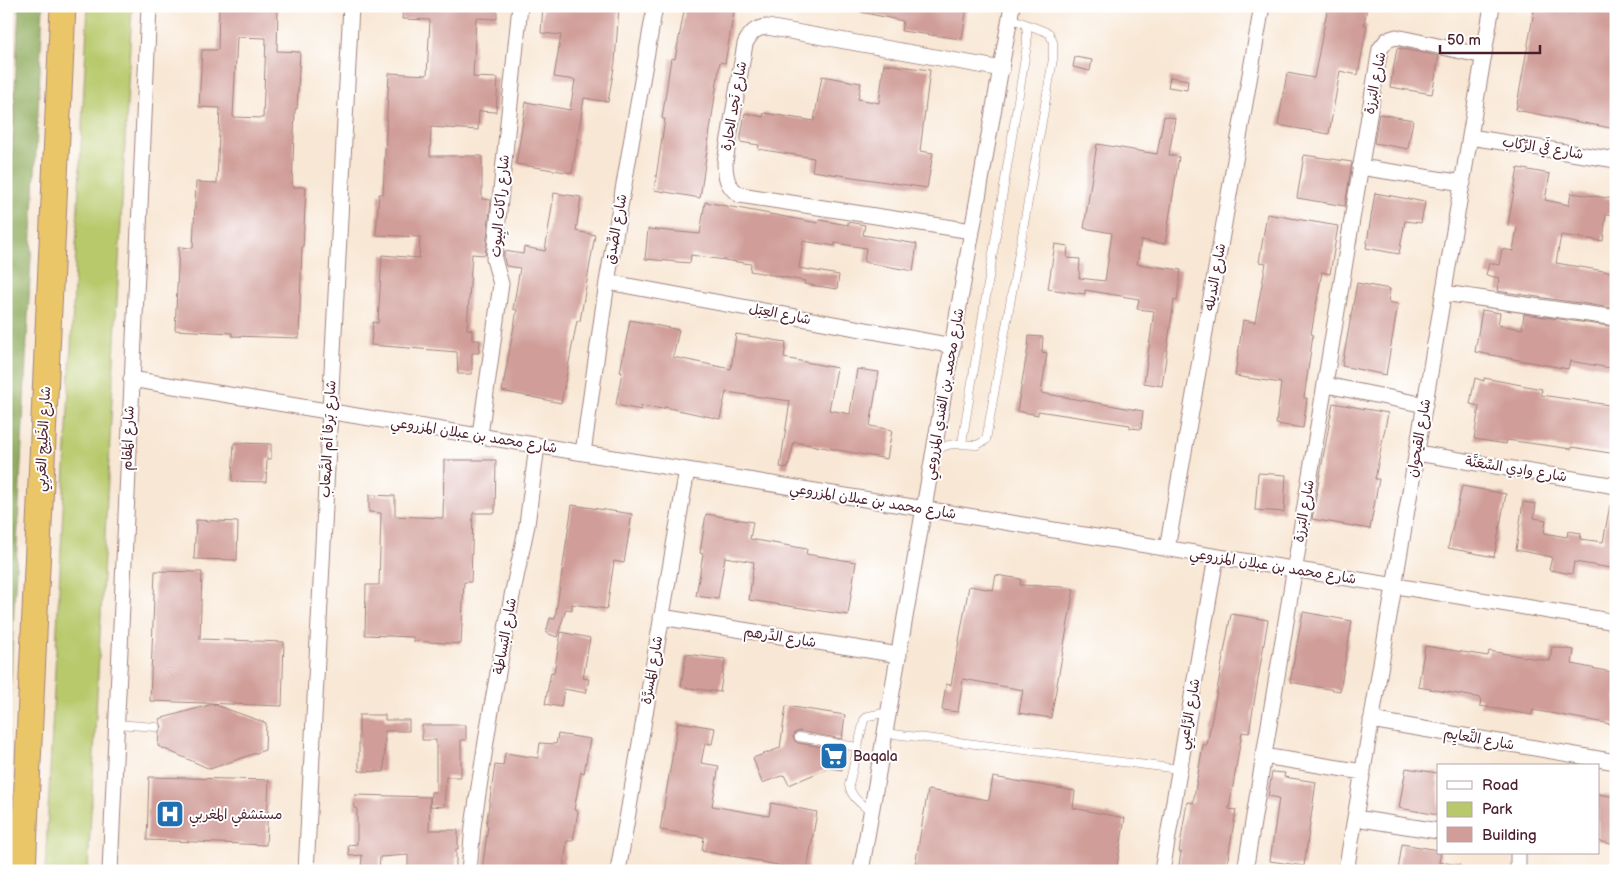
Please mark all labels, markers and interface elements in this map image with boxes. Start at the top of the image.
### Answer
scale bar [1440,22,1540,54]
text: 50 m [1447,31,1481,50]
street label: شارع البَرزة [1361,50,1390,116]
street label: شارع نَجد الحارة [718,60,751,152]
street label: شارع فَي الرِّكاب [1501,129,1585,165]
street label: شارع راكات البِيوت [487,154,516,258]
street label: شارع الصِّدق [601,193,632,266]
street label: شارع النديله [1201,242,1230,312]
street label: شارع العِبَل [747,300,812,329]
street label: شارع محمد بن الفندي المزروعي [921,307,971,482]
street label: شارع بَرقا أم الصَّعاب [316,380,342,498]
street label: شارع الخَلِيج العَربِي [31,386,58,492]
street label: شارع القيحوان [1404,397,1435,479]
street label: شارع المَقام [118,405,140,471]
street label: شارع محمد بن عبلان المزروعي [389,413,558,461]
street label: شارع وادِي السِّعَنَّة [1463,451,1568,487]
street label: شارع البَرزة [1290,478,1319,544]
street label: شارع محمد بن عبلان المزروعي [788,479,957,527]
street label: شارع محمد بن عبلان المزروعي [1188,544,1357,592]
street label: شارع البَساطة [490,596,521,676]
street label: شارع الدِّرهم [742,623,817,653]
street label: شارع المَسرَّة [638,634,667,706]
street label: شارع الرَّاعبِي [1174,677,1208,752]
street label: شارع النَّعايِم [1442,723,1516,756]
supermarket icon: Baqala [819,741,849,771]
place label: Baqala [853,748,898,765]
legend [1437,764,1600,854]
text: Road [1482,776,1518,795]
hospital icon: مستشفي المغربي [155,799,185,829]
text: Park [1482,800,1513,819]
place label: مستشفي المغربي [189,806,283,827]
text: Building [1482,826,1537,845]

